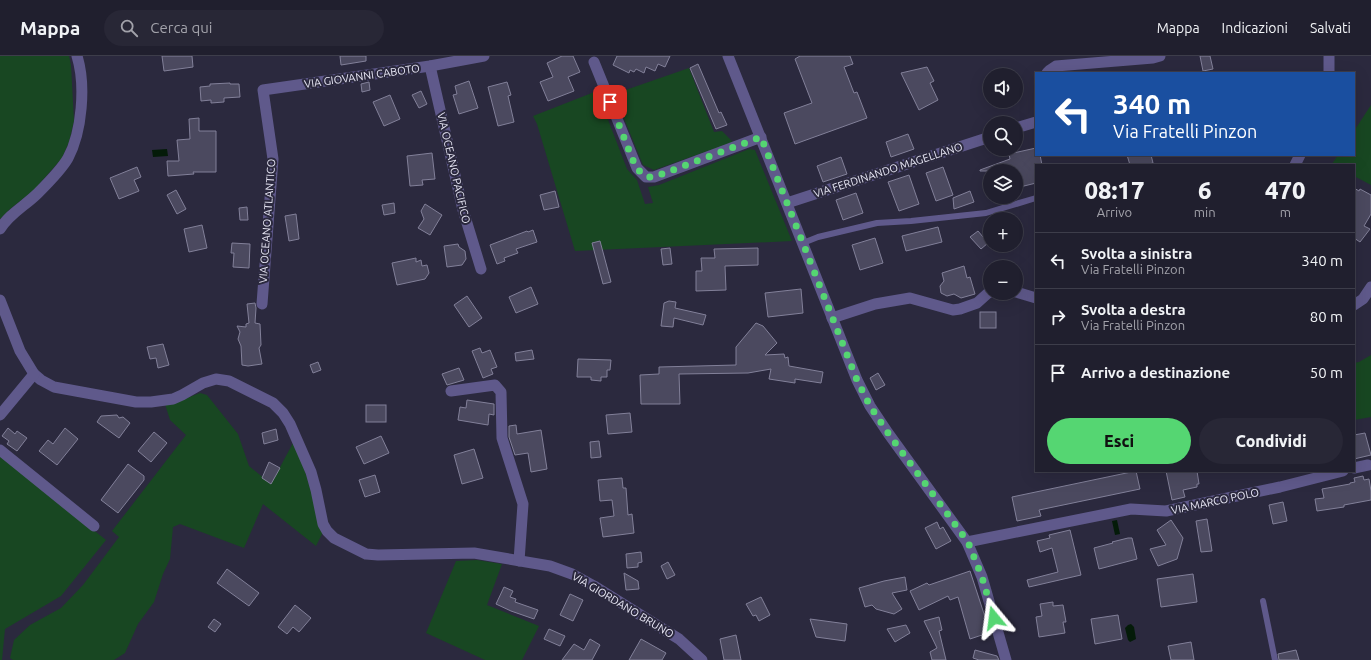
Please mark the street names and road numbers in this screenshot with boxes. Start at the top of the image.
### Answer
street label: VIA GIOVANNI CABOTO [303,62,421,90]
street label: VIA OCEANO PACIFICO [435,111,473,225]
street label: VIA FERDINANDO MAGELLANO [812,140,964,200]
street label: VIA OCEANO ATLANTICO [257,158,277,284]
street label: VIA MARCO POLO [1170,486,1260,516]
street label: VIA GIORDANO BRUNO [570,570,676,640]

